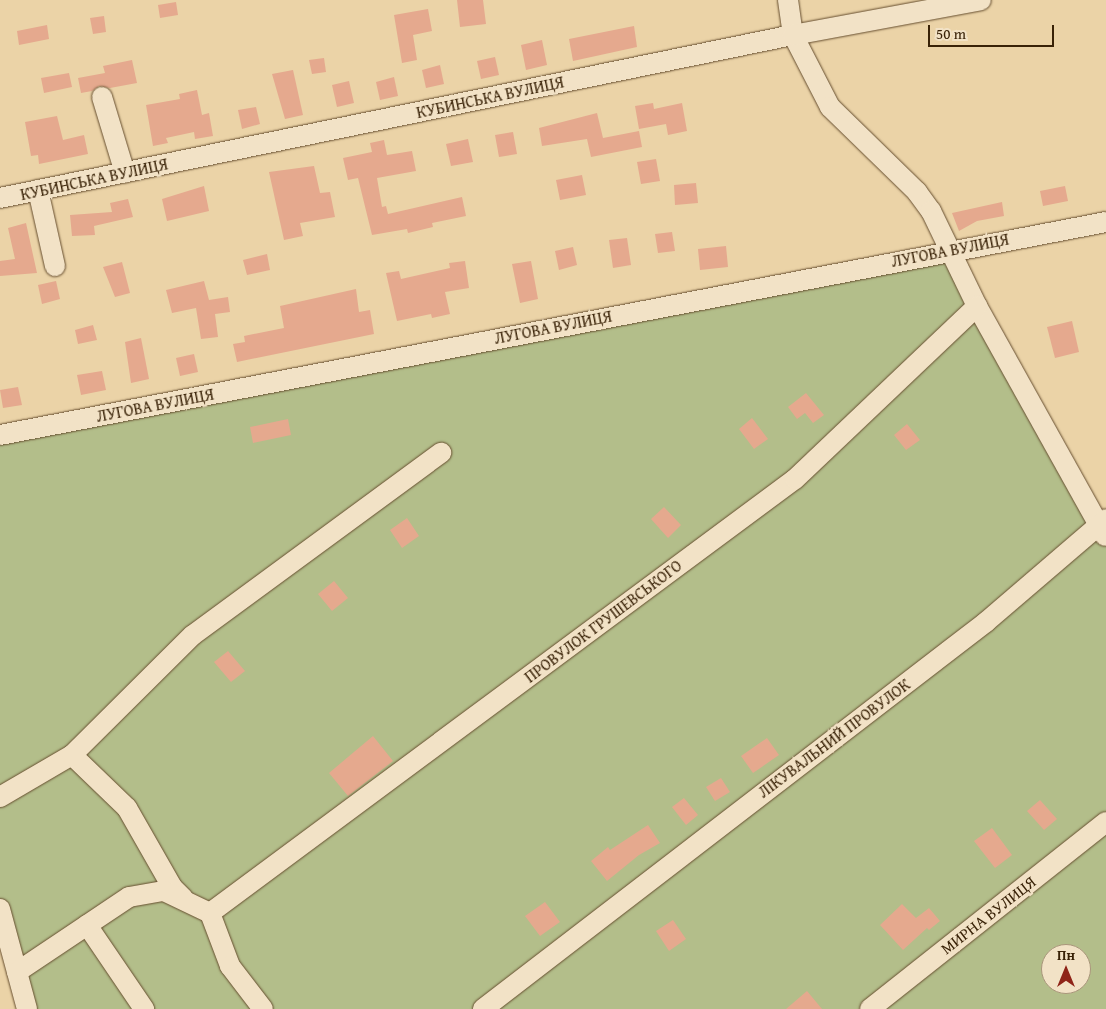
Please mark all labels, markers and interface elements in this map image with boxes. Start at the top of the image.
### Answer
scale bar [931,15,1057,47]
text: 50 m [936,23,966,44]
street label: КУБИНСЬКА ВУЛИЦЯ [415,72,565,122]
street label: КУБИНСЬКА ВУЛИЦЯ [19,154,169,204]
street label: ЛУГОВА ВУЛИЦЯ [890,229,1010,271]
street label: ЛУГОВА ВУЛИЦЯ [493,306,613,348]
street label: ЛУГОВА ВУЛИЦЯ [95,384,215,426]
street label: ПРОВУЛОК ГРУШЕВСЬКОГО [521,556,685,686]
street label: ЛІКУВАЛЬНИЙ ПРОВУЛОК [754,675,914,801]
street label: МИРНА ВУЛИЦЯ [937,872,1039,958]
north arrow [1041,944,1091,994]
text: Пн [1057,945,1075,965]

